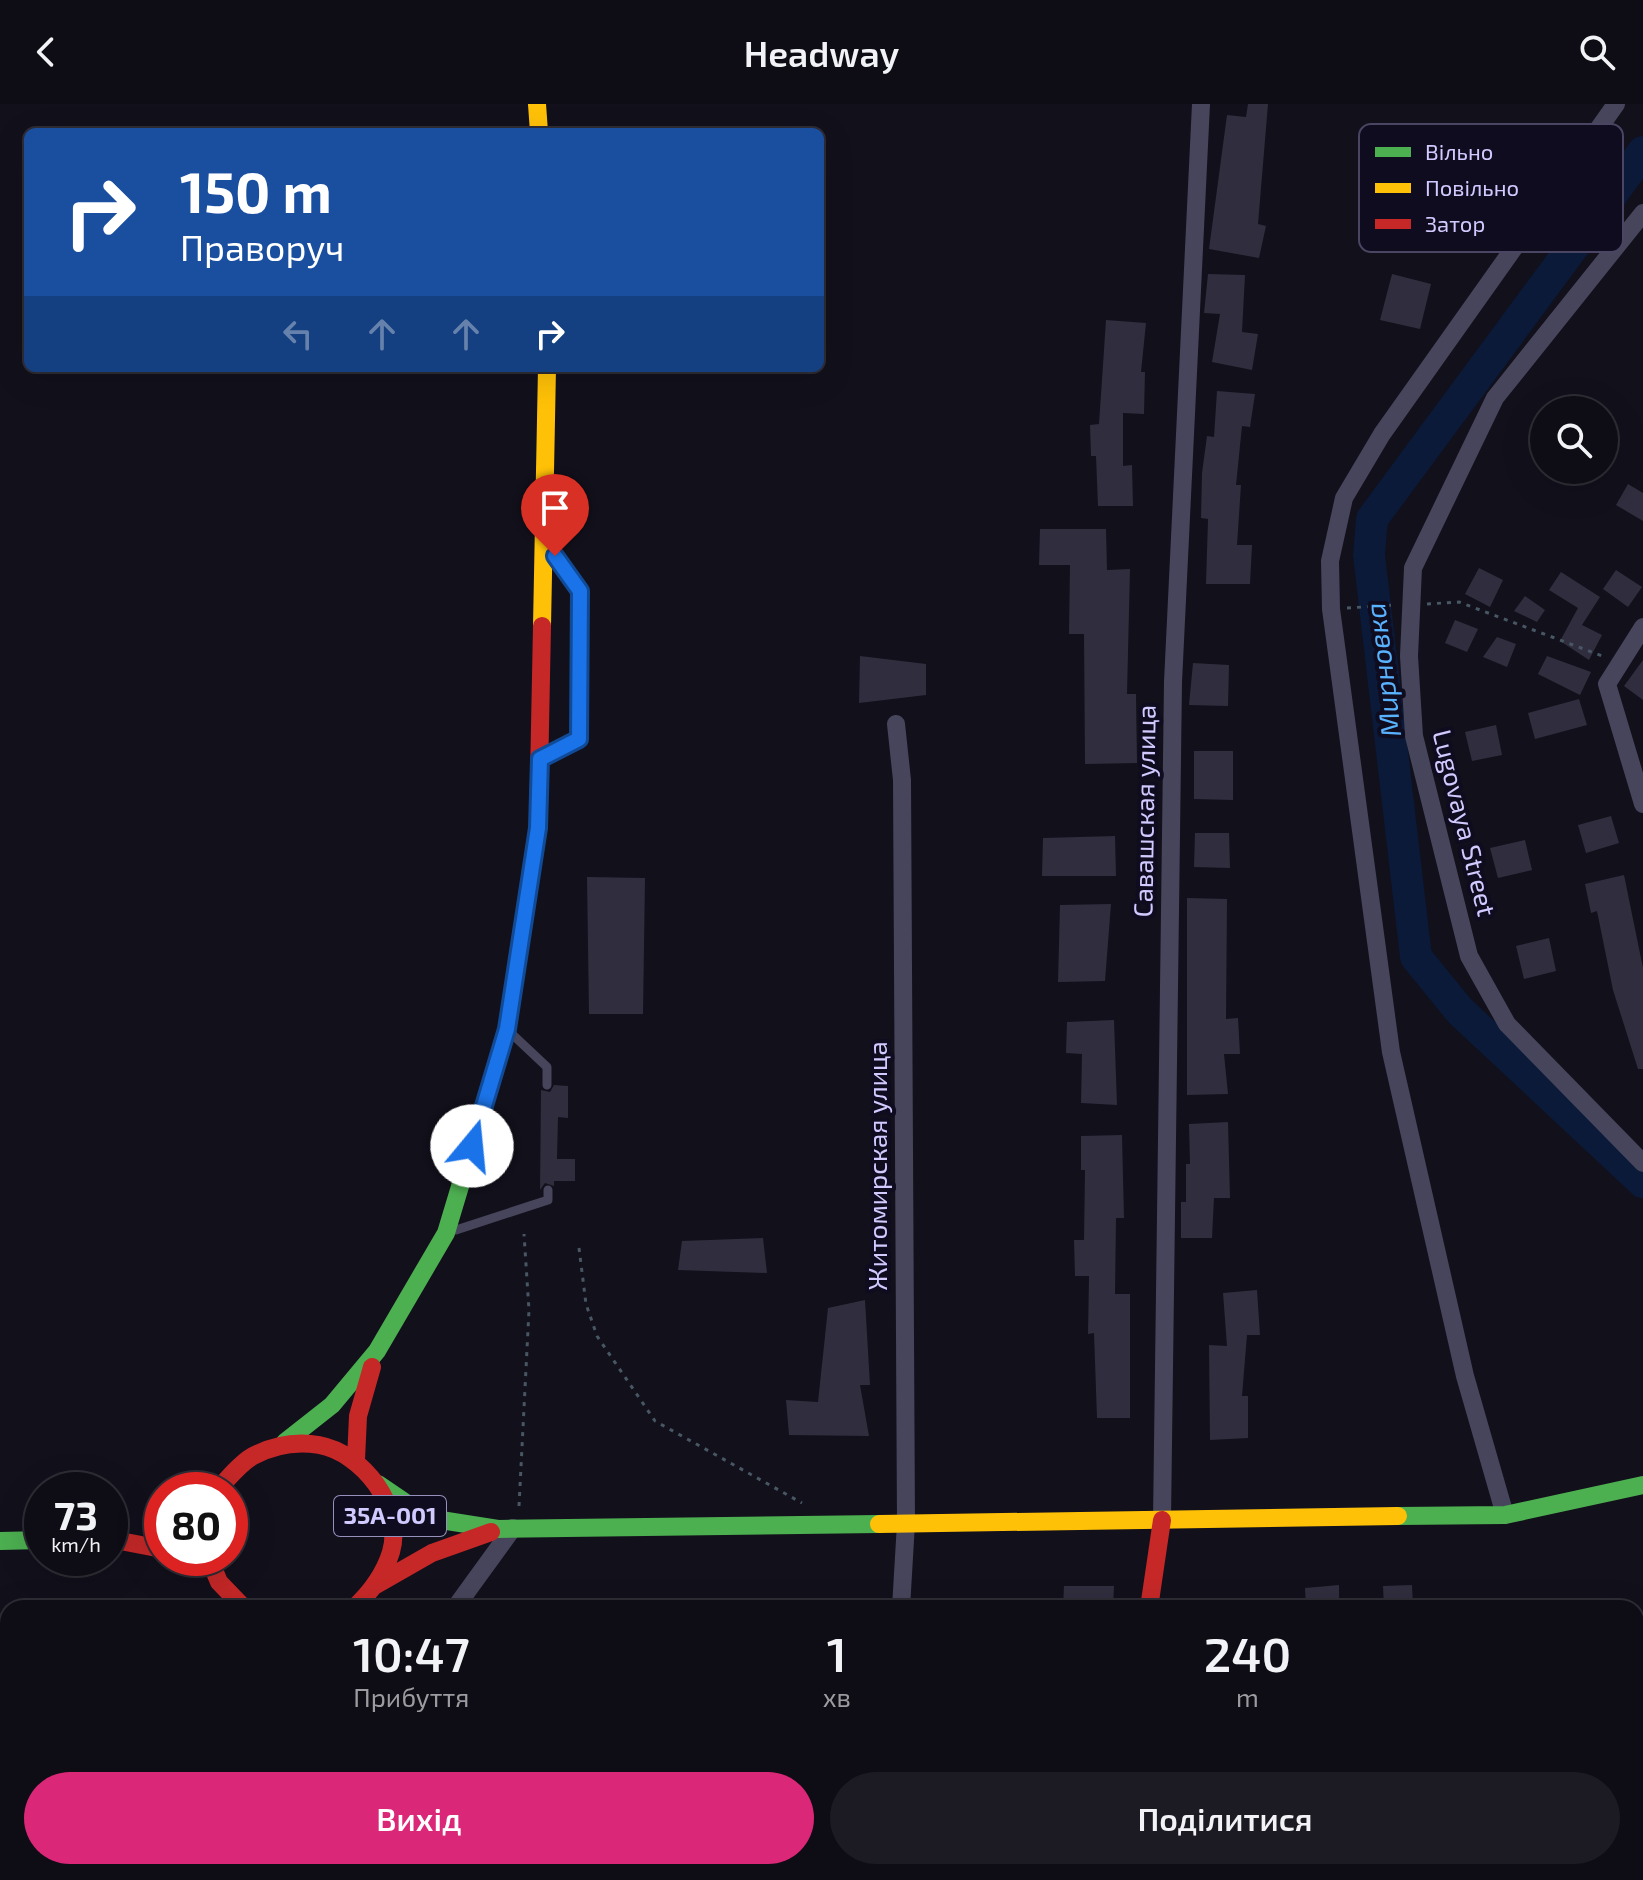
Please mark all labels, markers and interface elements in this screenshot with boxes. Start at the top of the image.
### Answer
icon: back [24,30,68,74]
icon: search [1575,30,1619,74]
text: Headway [744,31,899,74]
legend [1359,124,1623,252]
text: Вільно [1425,138,1493,164]
text: 150 m [180,157,332,224]
icon: right [48,160,152,264]
text: Повільно [1425,174,1519,200]
text: Затор [1425,210,1485,236]
text: Праворуч [180,225,345,268]
icon: left [276,312,320,356]
icon: ahead [360,312,404,356]
icon: ahead [444,312,488,356]
icon: right [528,312,572,356]
map controls [1530,396,1618,484]
button: search [1530,396,1618,484]
pin [521,474,589,556]
icon: arrive [533,486,577,530]
water label: Мирновка [1357,601,1407,739]
street label: Савашская улица [1126,704,1162,917]
street label: Lugovaya Street [1427,726,1504,919]
street label: Житомирская улица [861,1041,893,1291]
position arrow [430,1104,514,1188]
speed limit sign: 80 [144,1472,248,1576]
text: 73 [54,1490,98,1538]
road number: 35А-001 [334,1496,446,1536]
text: km/h [51,1532,101,1556]
text: 10:47 [353,1624,470,1682]
text: 1 [827,1624,847,1682]
text: 240 [1204,1624,1291,1682]
text: Прибуття [353,1681,469,1712]
text: хв [823,1681,851,1712]
text: m [1236,1681,1259,1712]
button: Вихід [24,1772,814,1864]
button: Поділитися [830,1772,1620,1864]

